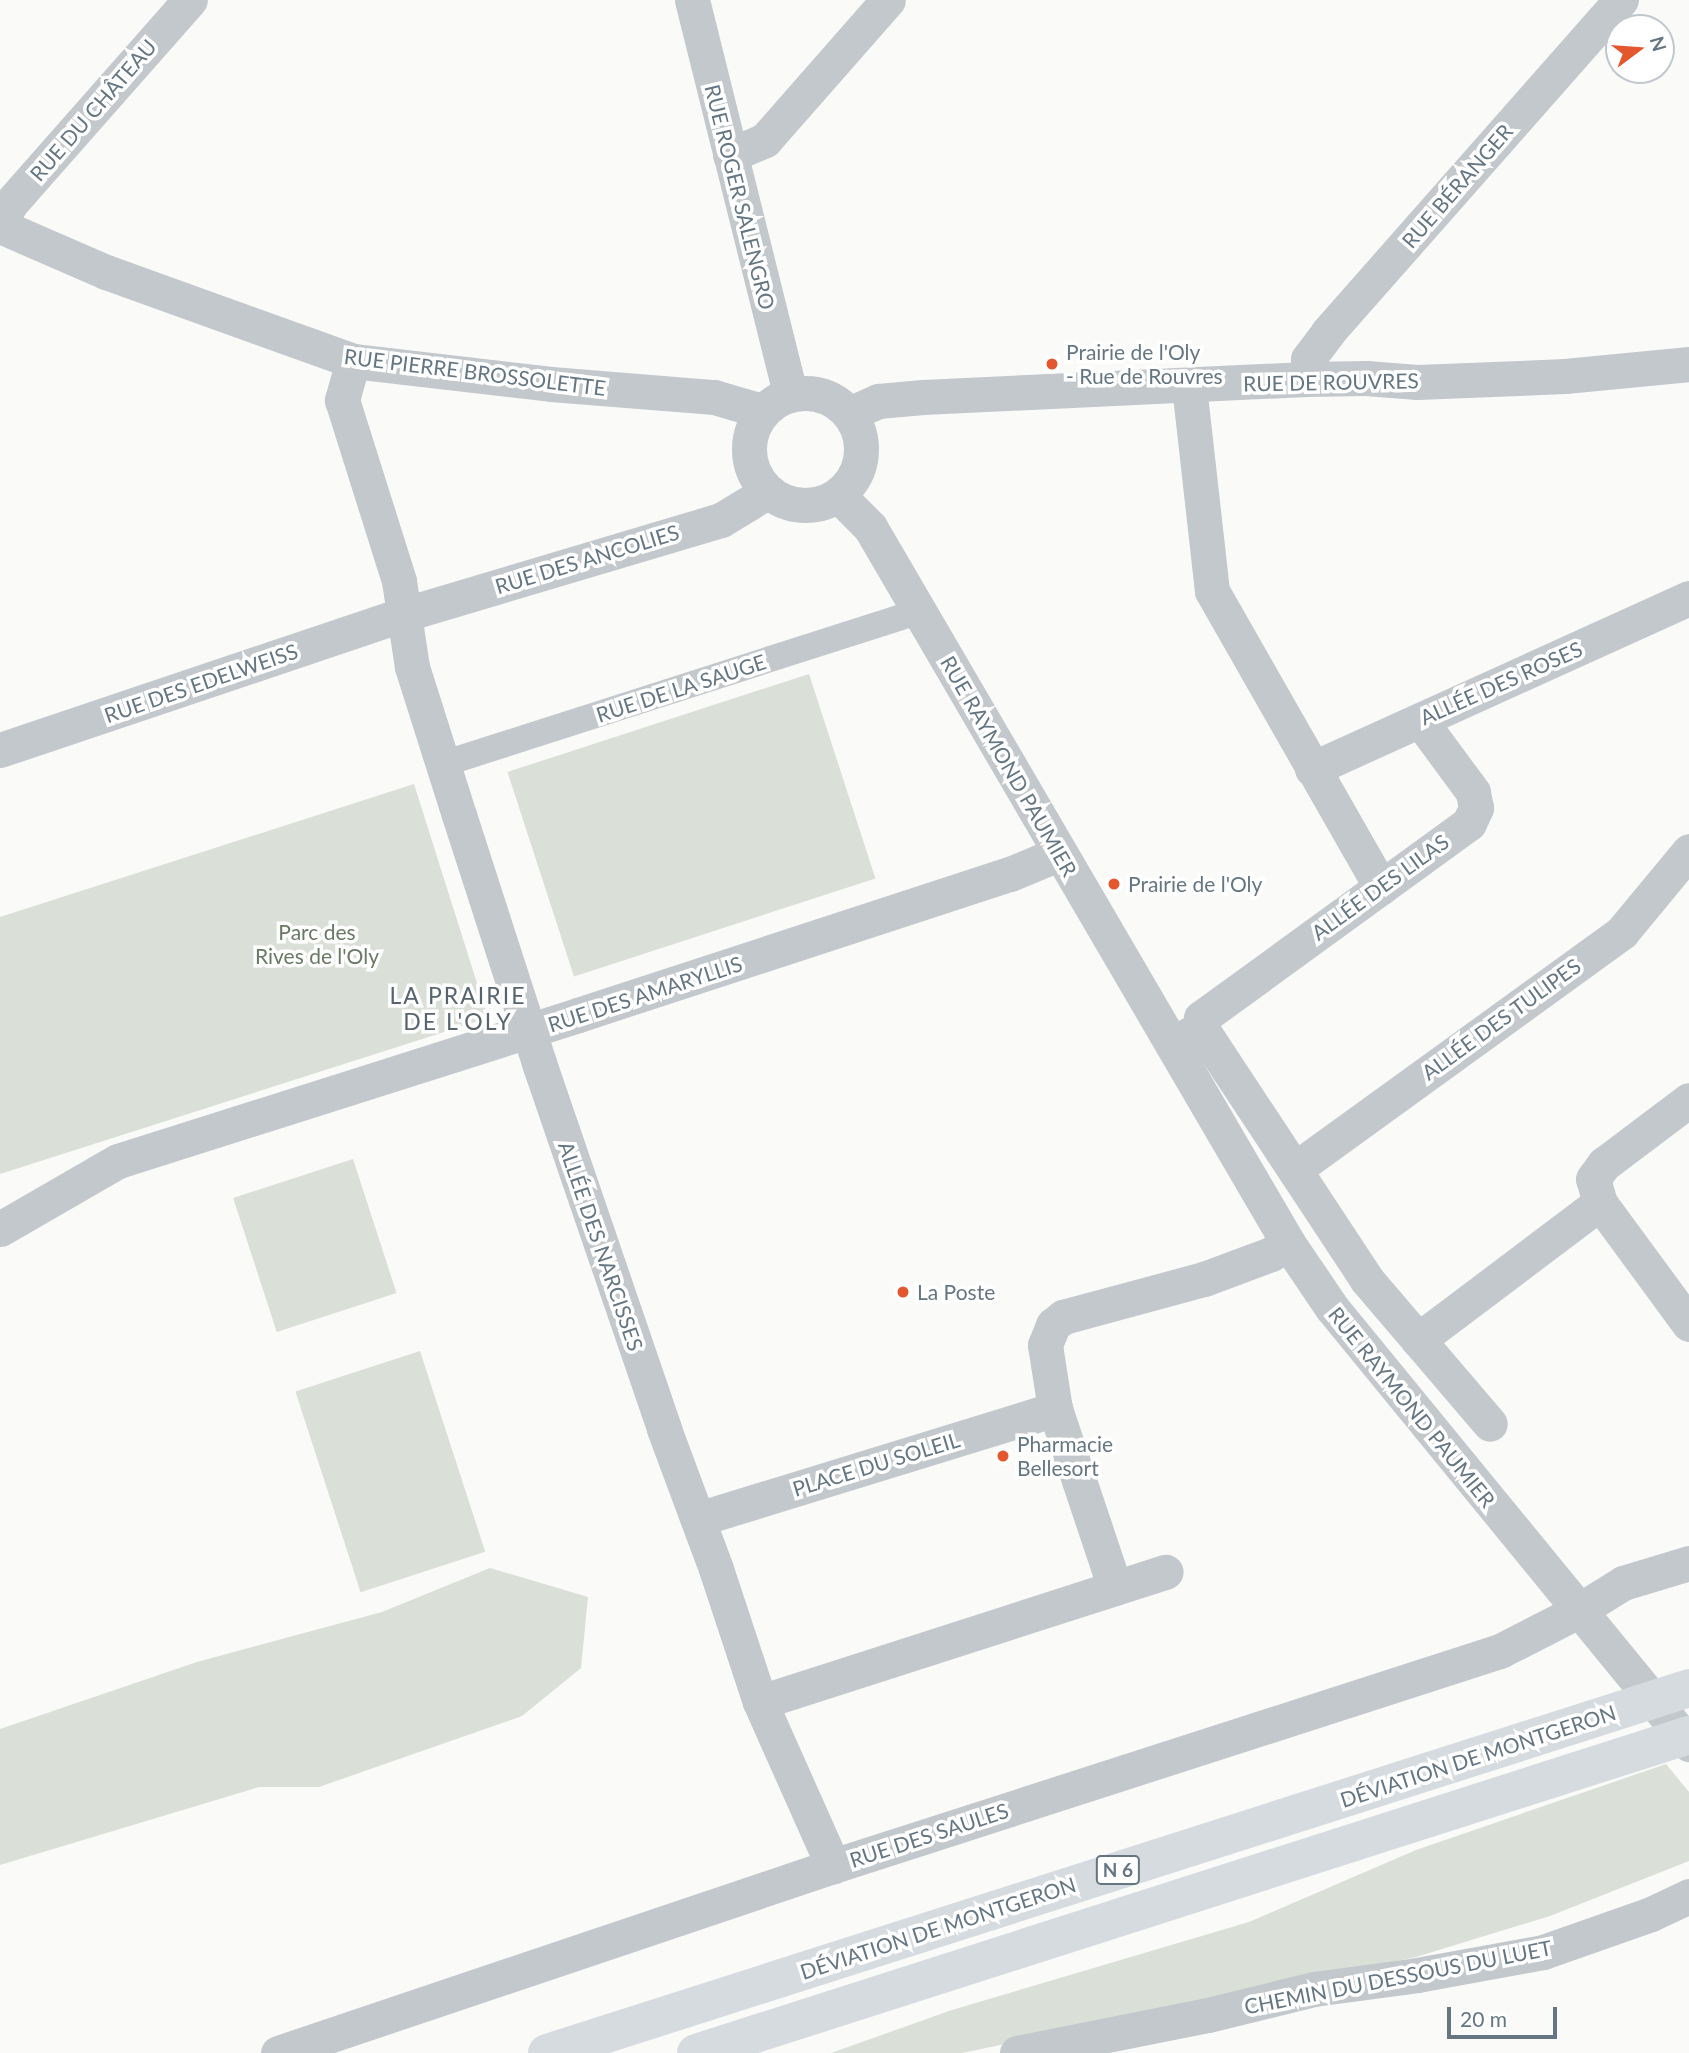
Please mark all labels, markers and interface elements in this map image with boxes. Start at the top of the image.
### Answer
north arrow [1605,14,1675,84]
text: N [1646,33,1672,54]
street label: RUE DU CHÂTEAU [25,34,161,186]
street label: RUE ROGER SALENGRO [700,82,780,312]
street label: RUE BÉRANGER [1396,119,1518,253]
place label: Prairie de l'Oly - Rue de Rouvres [1066,339,1223,389]
street label: RUE PIERRE BROSSOLETTE [343,343,607,401]
marker: Prairie de l'Oly - Rue de Rouvres [1044,356,1060,372]
street label: RUE DE ROUVRES [1243,368,1419,396]
street label: RUE DES ANCOLIES [492,519,682,599]
street label: ALLÉE DES ROSES [1416,636,1586,730]
street label: RUE DES EDELWEISS [101,638,301,728]
street label: RUE DE LA SAUGE [593,649,769,727]
street label: RUE RAYMOND PAUMIER [936,651,1082,881]
street label: ALLÉE DES LILAS [1307,829,1453,945]
place label: Prairie de l'Oly [1128,871,1262,897]
marker: Prairie de l'Oly [1106,876,1122,892]
park label: Parc des Rives de l'Oly [255,919,379,969]
street label: RUE DES AMARYLLIS [544,951,746,1037]
street label: ALLÉE DES TULIPES [1416,953,1586,1085]
district label: LA PRAIRIE DE L'OLY [390,981,526,1035]
street label: ALLÉE DES NARCISSES [553,1138,649,1354]
place label: La Poste [917,1279,995,1305]
marker: La Poste [895,1284,911,1300]
street label: RUE RAYMOND PAUMIER [1323,1302,1501,1512]
street label: PLACE DU SOLEIL [789,1427,963,1501]
place label: Pharmacie Bellesort [1017,1431,1113,1481]
marker: Pharmacie Bellesort [995,1448,1011,1464]
street label: DÉVIATION DE MONTGERON [1337,1699,1619,1813]
street label: RUE DES SAULES [846,1797,1012,1873]
road number: N 6 [1095,1854,1141,1886]
street label: DÉVIATION DE MONTGERON [797,1871,1079,1985]
street label: CHEMIN DU DESSOUS DU LUET [1242,1935,1554,2019]
scale bar [1451,1994,1561,2038]
text: 20 m [1460,2006,1507,2031]

